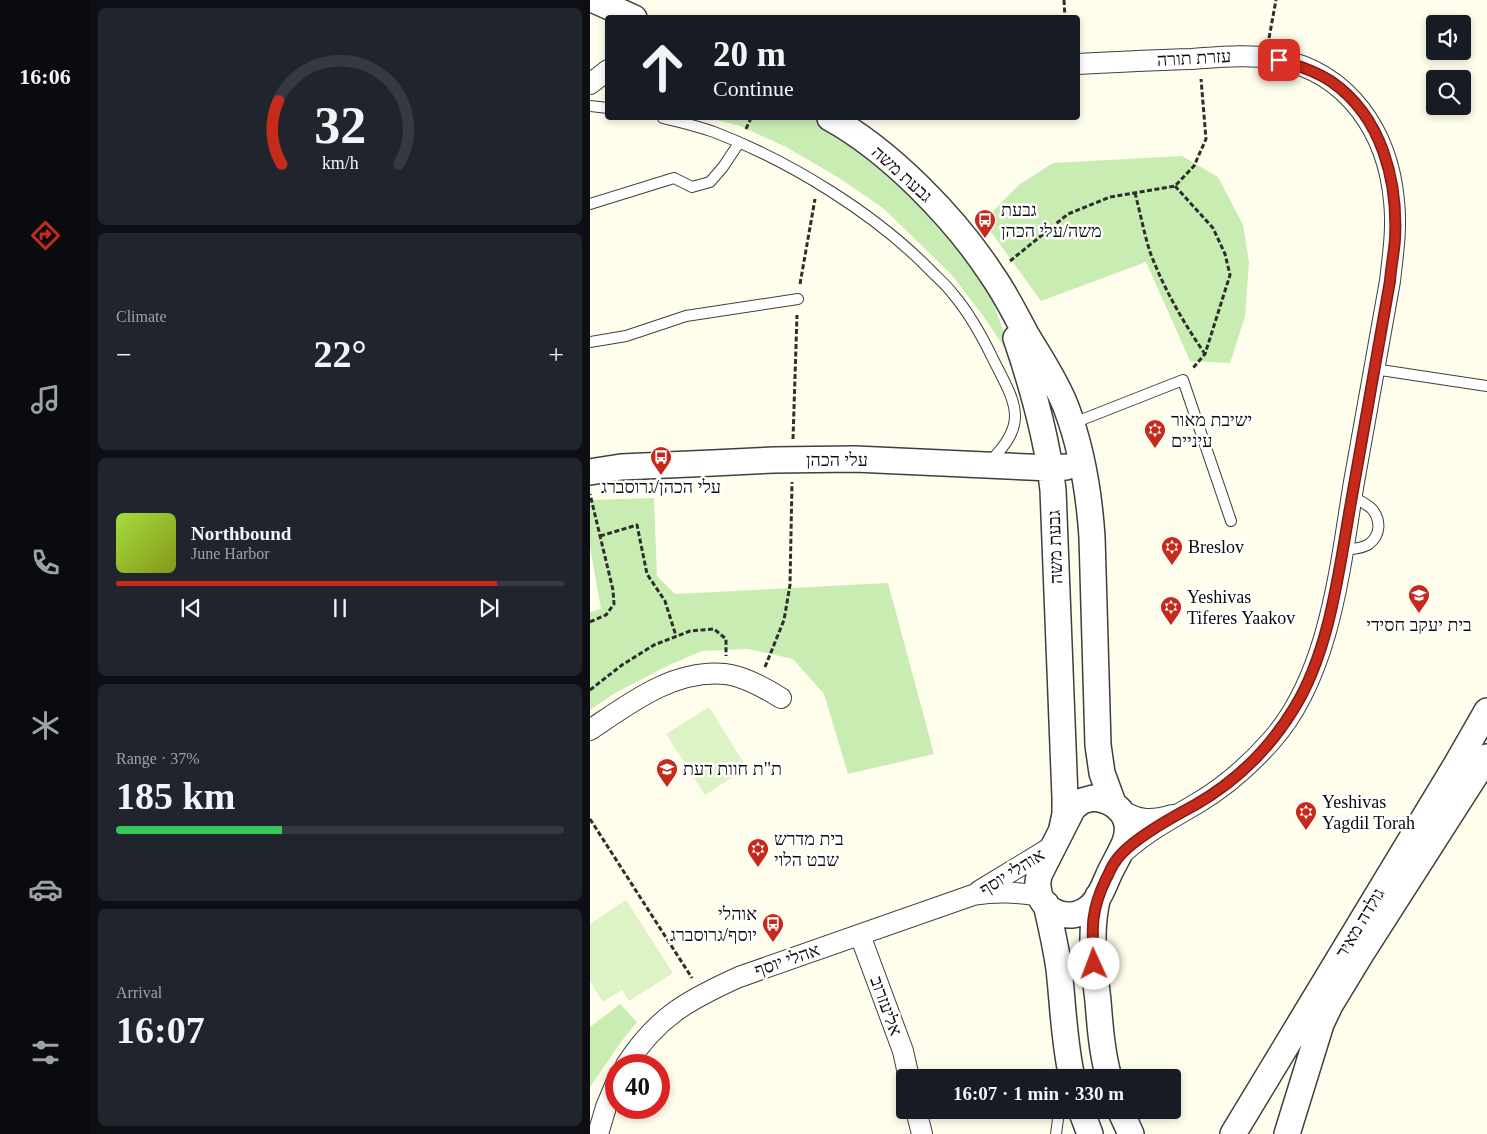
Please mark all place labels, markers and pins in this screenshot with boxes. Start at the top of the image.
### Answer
pin [1258,39,1300,81]
place label: גבעת משה/עלי הכהן [1001,200,1102,241]
bus stop icon: גבעת משה/עלי הכהן [973,208,997,239]
place label: ישיבת מאור עיניים [1171,410,1252,451]
synagogue icon: ישיבת מאור עיניים [1143,418,1167,449]
bus stop icon: עלי הכהן/גרוסברג [649,445,673,476]
place label: עלי הכהן/גרוסברג [601,477,721,497]
synagogue icon: Breslov [1160,535,1184,566]
place label: Breslov [1188,537,1244,557]
school or university icon: בית יעקב חסידי [1407,583,1431,614]
place label: Yeshivas Tiferes Yaakov [1187,587,1295,628]
synagogue icon: Yeshivas Tiferes Yaakov [1159,595,1183,626]
place label: בית יעקב חסידי [1366,615,1472,635]
school or university icon: ת"ת חוות דעת [655,757,679,788]
place label: ת"ת חוות דעת [683,759,782,779]
place label: Yeshivas Yagdil Torah [1322,792,1415,833]
synagogue icon: Yeshivas Yagdil Torah [1294,800,1318,831]
place label: בית מדרש שבט הלוי [774,829,844,870]
synagogue icon: בית מדרש שבט הלוי [746,837,770,868]
place label: אוהלי יוסף/גרוסברג [670,904,757,945]
bus stop icon: אוהלי יוסף/גרוסברג [761,912,785,943]

